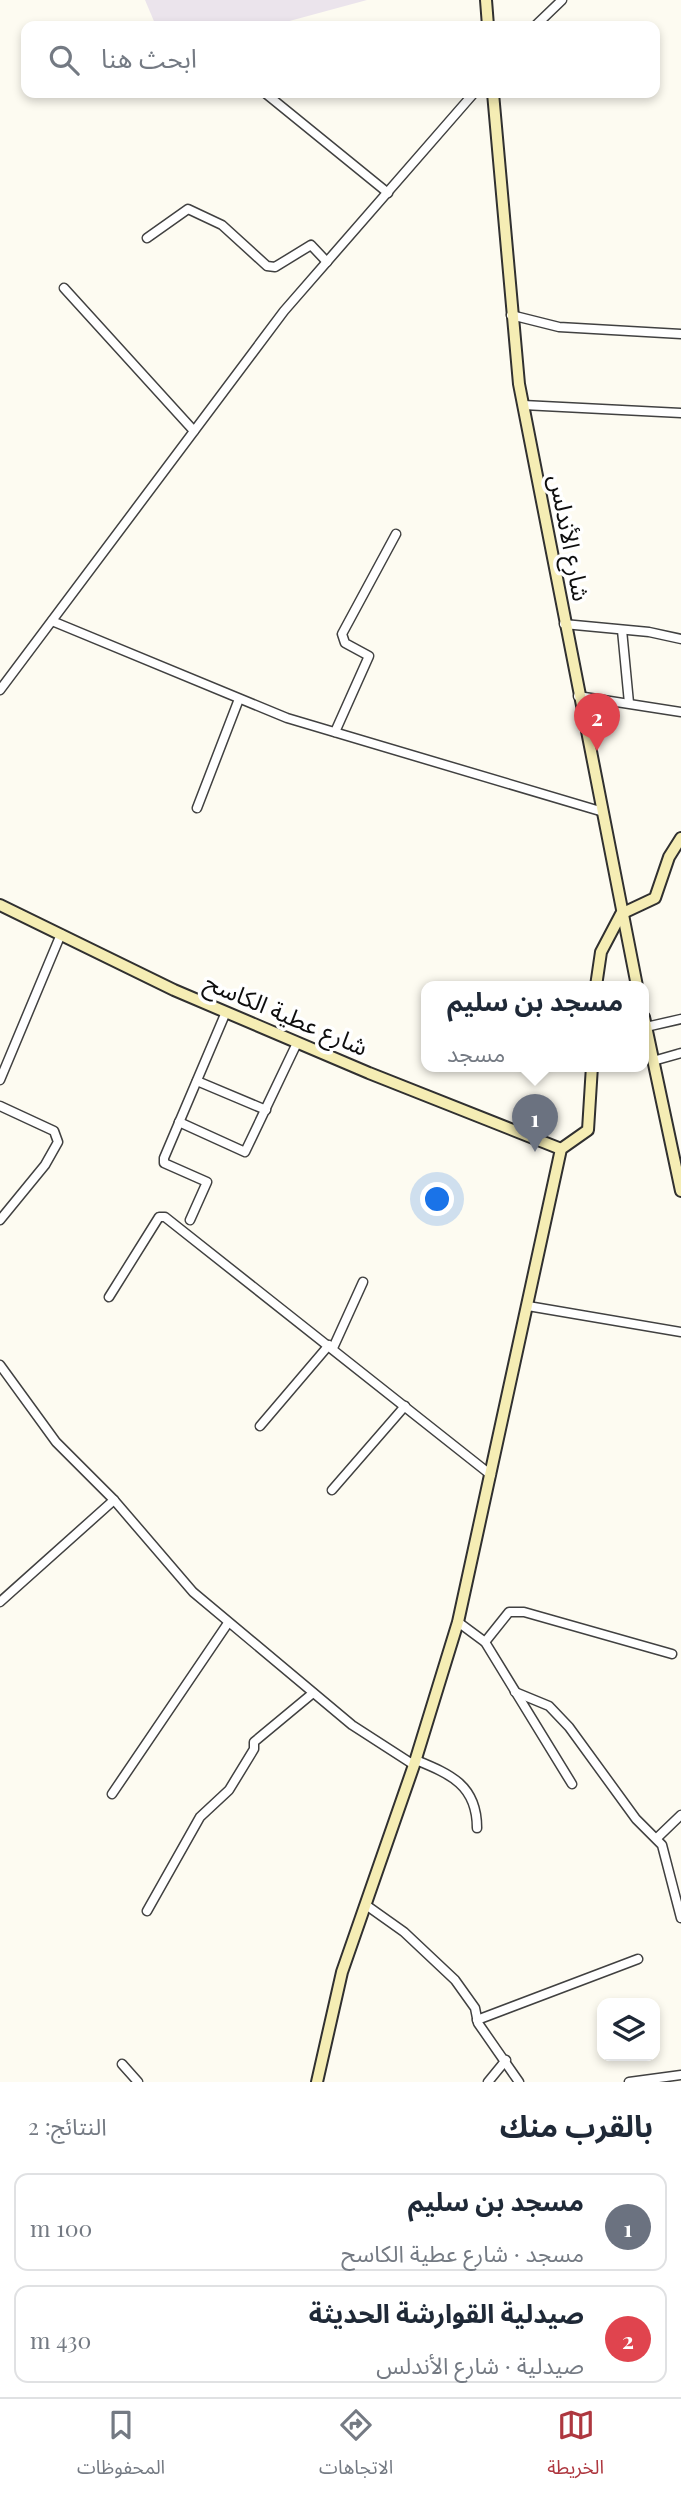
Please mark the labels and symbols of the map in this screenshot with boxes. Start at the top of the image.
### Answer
street label: شارع الأندلس [540,472,599,604]
pin: 2 [574,693,620,751]
street label: شارع عطية الكاسح [199,964,373,1065]
pin: 1 [512,1094,558,1152]
your location [420,1182,454,1216]

